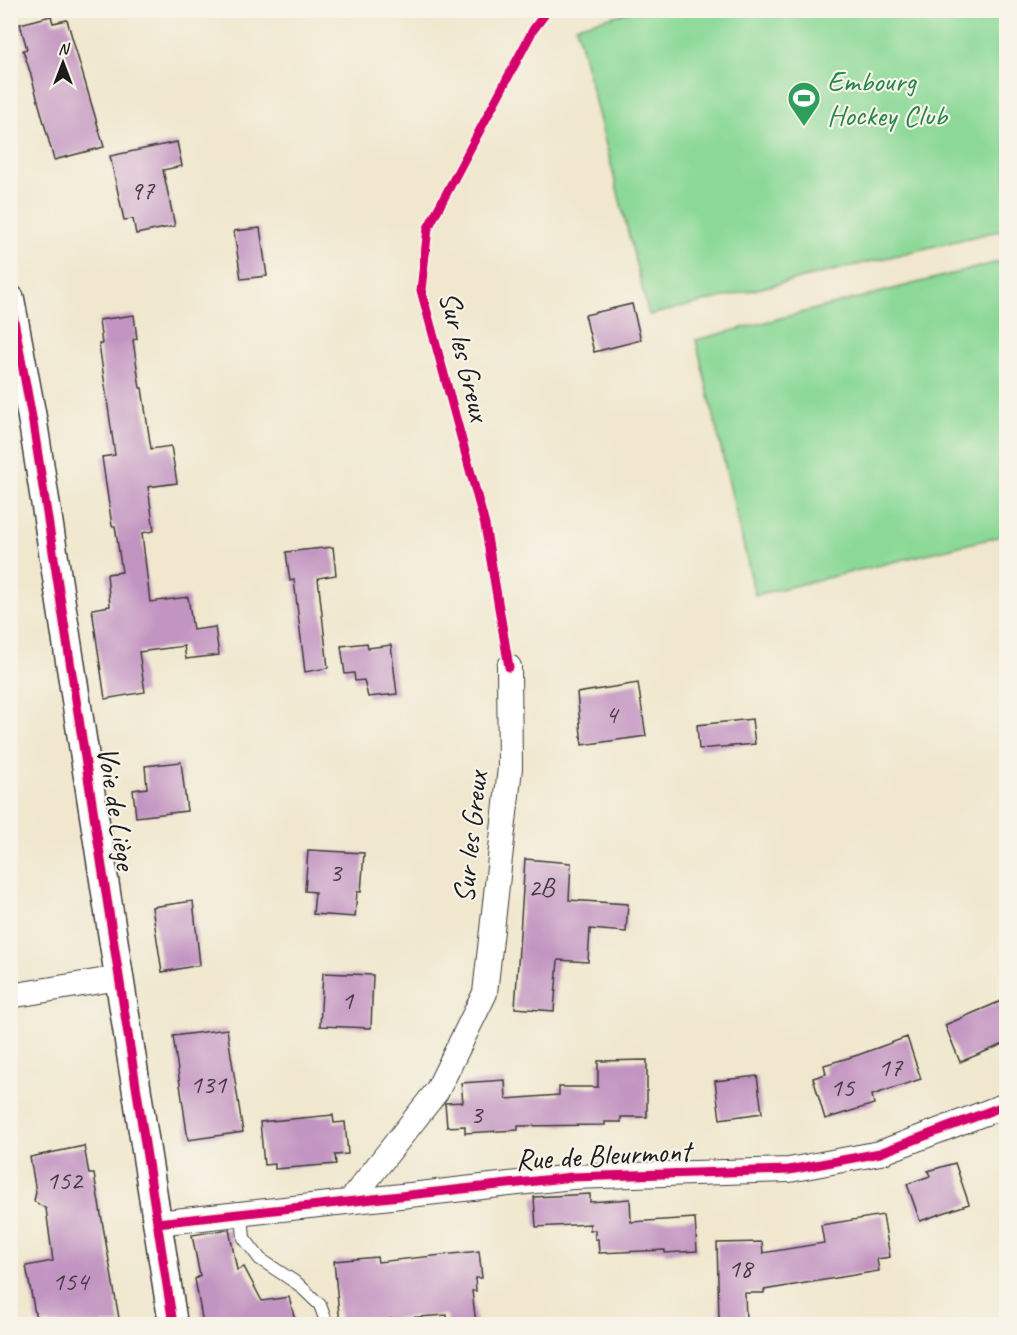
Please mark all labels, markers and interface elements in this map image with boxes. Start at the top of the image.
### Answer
north arrow [33,33,93,93]
text: N [58,39,71,59]
place label: Embourg Hockey Club [827,62,949,134]
sports icon: Embourg Hockey Club [786,80,822,127]
house number: 97 [130,173,156,207]
street label: Sur les Greux [431,287,500,427]
house number: 4 [605,697,620,731]
street label: Voie de Liège [89,744,146,875]
street label: Sur les Greux [444,767,496,905]
house number: 3 [329,855,343,889]
house number: 2B [528,870,556,904]
house number: 1 [341,983,355,1017]
house number: 17 [878,1050,904,1084]
house number: 131 [190,1067,228,1101]
house number: 15 [830,1070,856,1104]
house number: 3 [470,1097,484,1131]
street label: Rue de Bleurmont [514,1131,696,1179]
house number: 152 [46,1163,84,1197]
house number: 18 [728,1251,755,1285]
house number: 154 [52,1264,91,1298]

